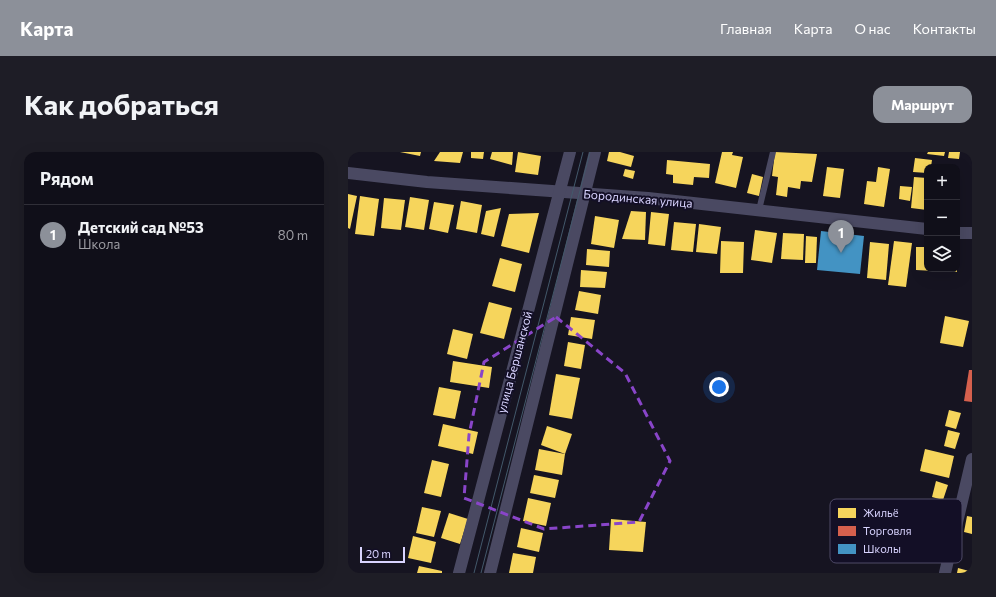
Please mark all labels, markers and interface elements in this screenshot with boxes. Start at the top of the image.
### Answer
text: Карта [20,17,73,40]
text: Главная [720,20,772,37]
text: Карта [794,20,832,37]
text: О нас [854,20,891,37]
text: Контакты [913,20,976,37]
button: Маршрут [873,86,972,123]
text: Как добраться [24,87,219,121]
map controls [924,164,960,272]
button: + [924,164,960,200]
text: Рядом [40,168,94,189]
street label: Бородинская улица [583,186,693,210]
button: − [924,200,960,236]
text: Детский сад №53 [78,218,204,236]
pin: 1 [828,220,854,253]
text: 1 [50,227,56,243]
text: 80 m [278,227,308,243]
text: Школа [78,236,120,252]
button: layers [924,236,960,272]
street label: улица Бершанской [494,309,534,415]
your location [709,377,729,397]
legend [830,499,962,563]
text: Жильё [863,506,899,519]
text: Торговля [863,524,912,537]
text: Школы [863,542,901,555]
scale bar [360,545,405,564]
text: 20 m [366,547,391,560]

